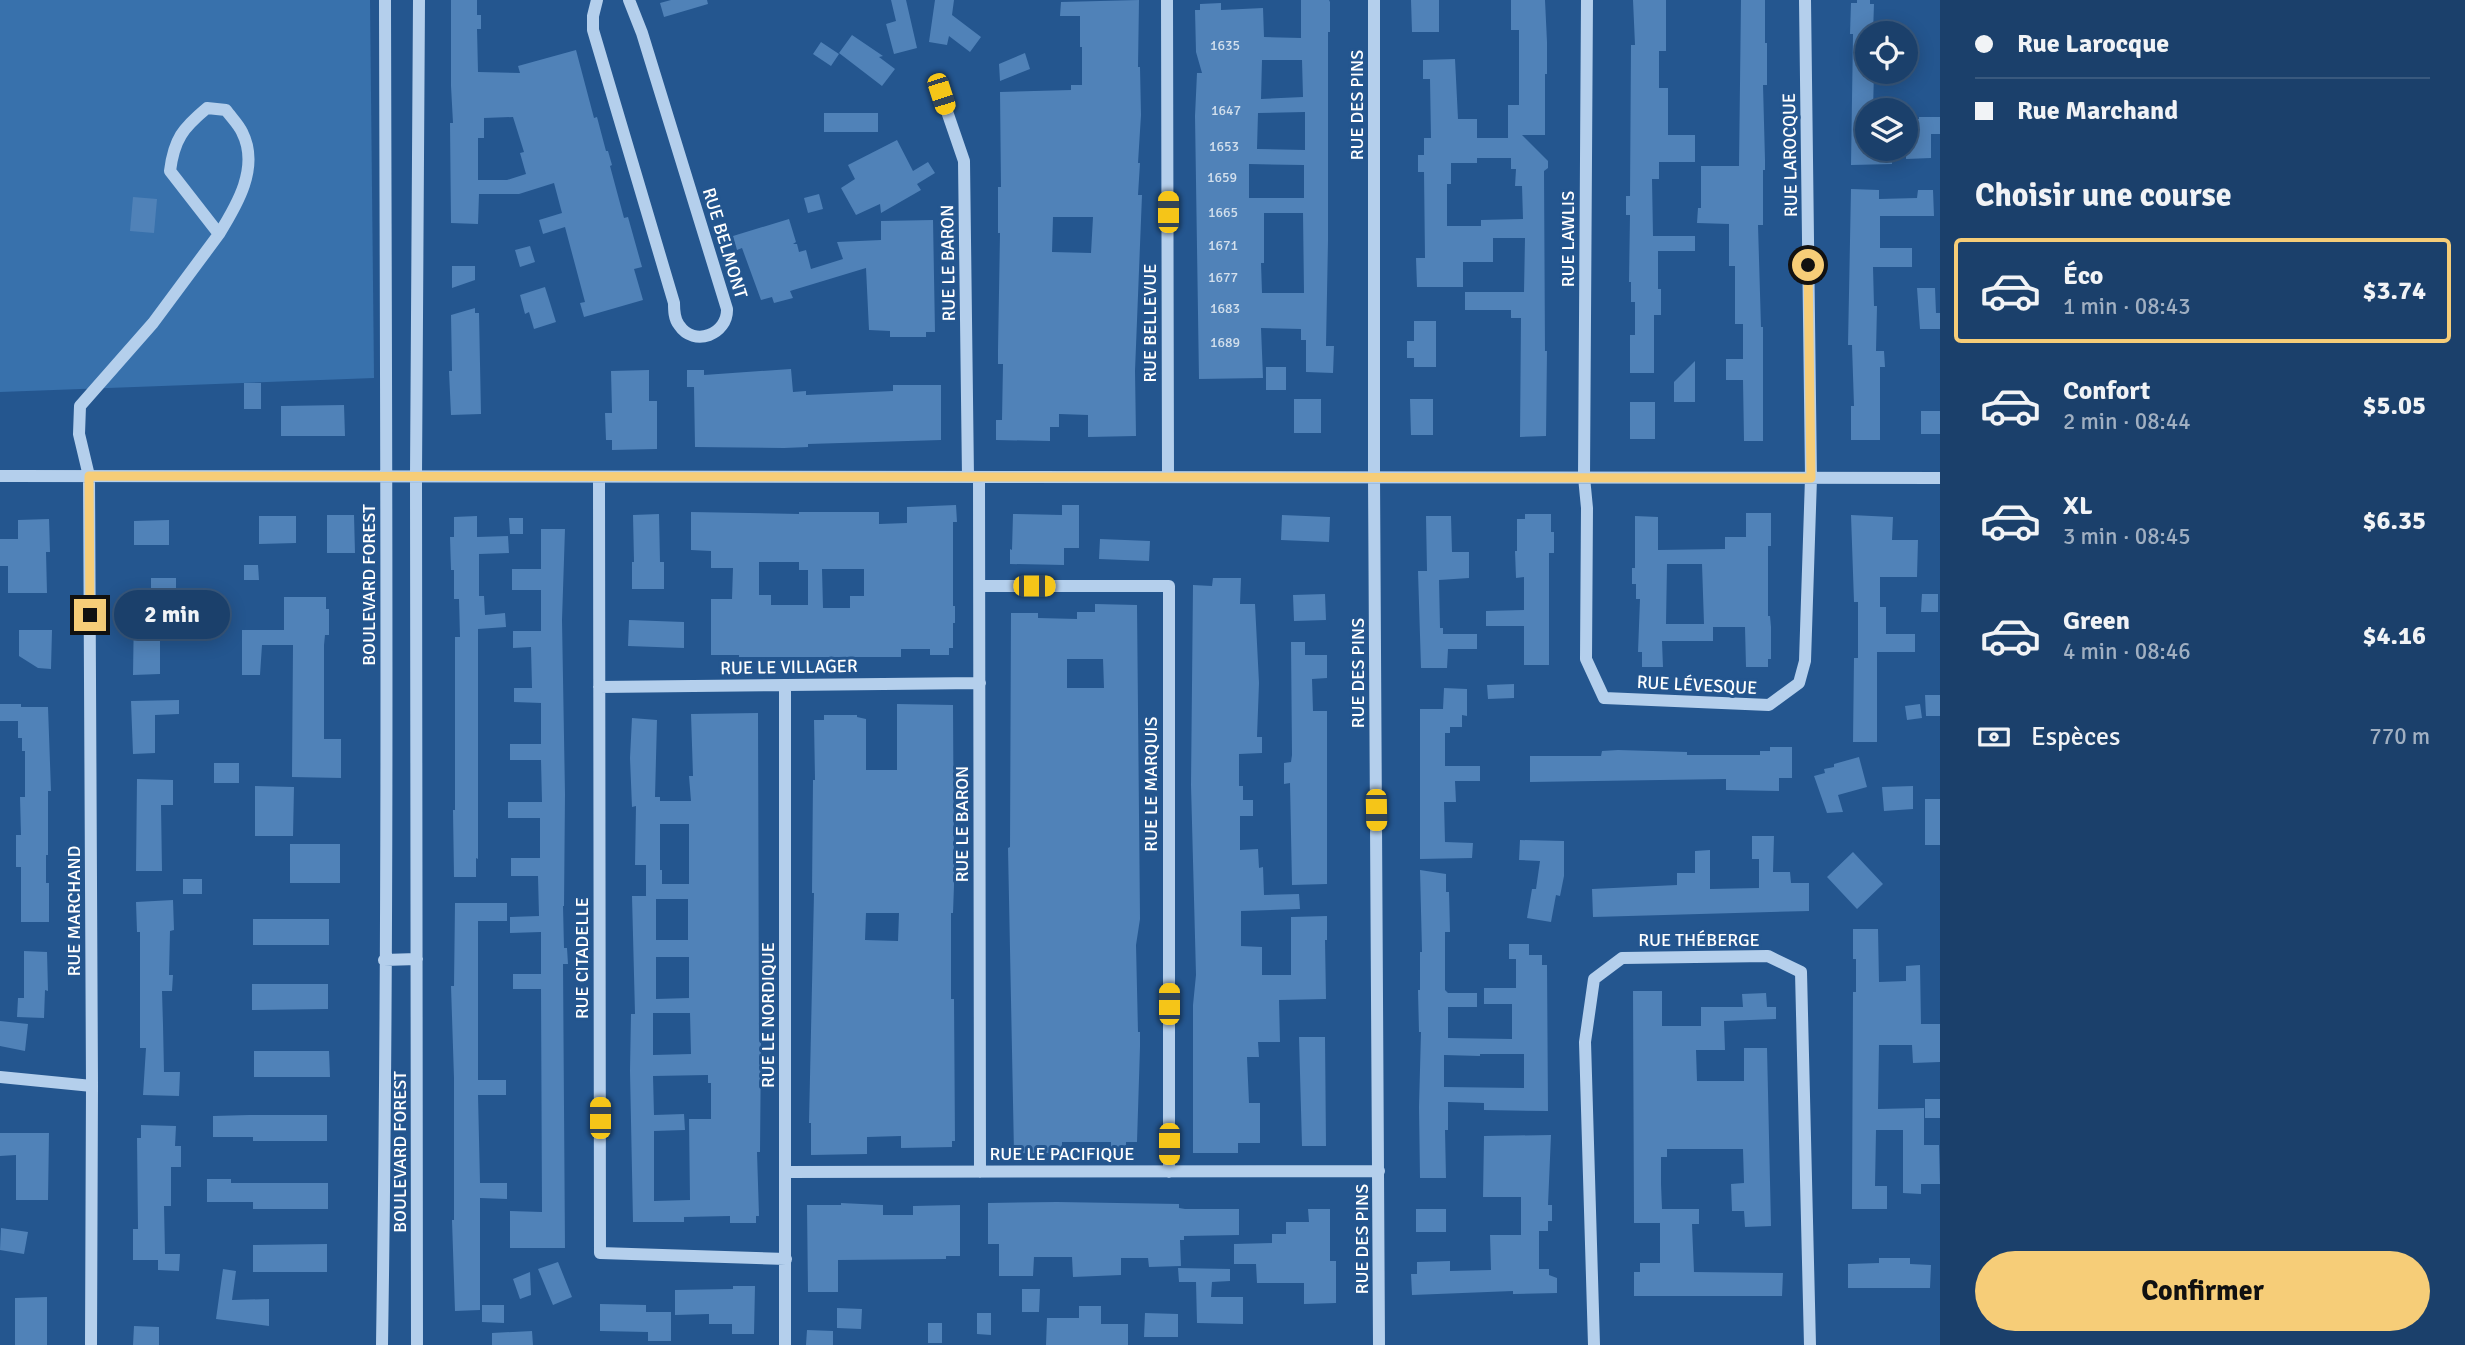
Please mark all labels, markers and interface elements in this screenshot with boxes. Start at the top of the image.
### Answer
map controls [1855,21,1918,161]
button: locate [1855,21,1918,84]
text: Rue Larocque [2017,28,2169,60]
house number: 1635 [1210,37,1240,54]
street label: RUE DES PINS [1346,50,1368,160]
car [925,71,958,117]
street label: RUE LAROCQUE [1778,93,1802,217]
text: Rue Marchand [2017,95,2178,127]
button: layers [1855,98,1918,161]
house number: 1647 [1211,102,1241,119]
house number: 1653 [1209,138,1239,155]
house number: 1659 [1207,169,1237,186]
text: Choisir une course [1975,176,2232,215]
street label: RUE BELMONT [698,185,752,301]
car [1158,191,1179,233]
street label: RUE LAWLIS [1557,191,1579,287]
house number: 1665 [1208,204,1238,221]
street label: RUE LE BARON [936,205,960,321]
house number: 1671 [1208,237,1238,254]
route start [1792,249,1824,281]
icon: car [1979,259,2042,322]
text: Éco [2063,260,2103,292]
street label: RUE BELLEVUE [1139,263,1161,383]
house number: 1677 [1208,269,1238,286]
text: $3.74 [2362,275,2426,307]
text: 1 min · 08:43 [2063,292,2191,321]
house number: 1683 [1210,300,1240,317]
house number: 1689 [1210,334,1240,351]
icon: car [1979,374,2042,437]
text: Confort [2063,375,2150,407]
text: $5.05 [2362,390,2426,422]
text: 2 min · 08:44 [2063,407,2191,436]
icon: car [1979,489,2042,552]
text: XL [2063,490,2093,522]
street label: BOULEVARD FOREST [358,504,380,666]
text: $6.35 [2362,505,2426,537]
text: 3 min · 08:45 [2063,522,2191,551]
car [1014,576,1056,597]
callout: 2 min [114,590,230,640]
route end [74,599,106,631]
text: 2 min [144,600,200,629]
icon: car [1979,604,2042,667]
text: Green [2063,605,2130,637]
street label: RUE DES PINS [1347,618,1369,728]
text: $4.16 [2362,620,2426,652]
text: 4 min · 08:46 [2063,637,2191,666]
street label: RUE LE VILLAGER [720,655,858,679]
street label: RUE LÉVESQUE [1636,671,1758,699]
street label: RUE LE MARQUIS [1140,716,1162,852]
icon: cash [1975,718,2013,756]
text: Espèces [2031,721,2120,753]
text: 770 m [2369,722,2430,751]
street label: RUE LE BARON [951,766,973,882]
car [1366,789,1387,831]
street label: RUE MARCHAND [63,846,85,976]
street label: RUE CITADELLE [571,897,593,1019]
street label: RUE THÉBERGE [1638,929,1760,951]
street label: RUE LE NORDIQUE [757,942,779,1088]
car [1159,983,1180,1025]
street label: BOULEVARD FOREST [389,1071,411,1233]
car [590,1097,611,1139]
car [1159,1123,1180,1165]
street label: RUE LE PACIFIQUE [990,1143,1134,1165]
street label: RUE DES PINS [1351,1184,1373,1294]
button: Confirmer [1975,1251,2430,1331]

